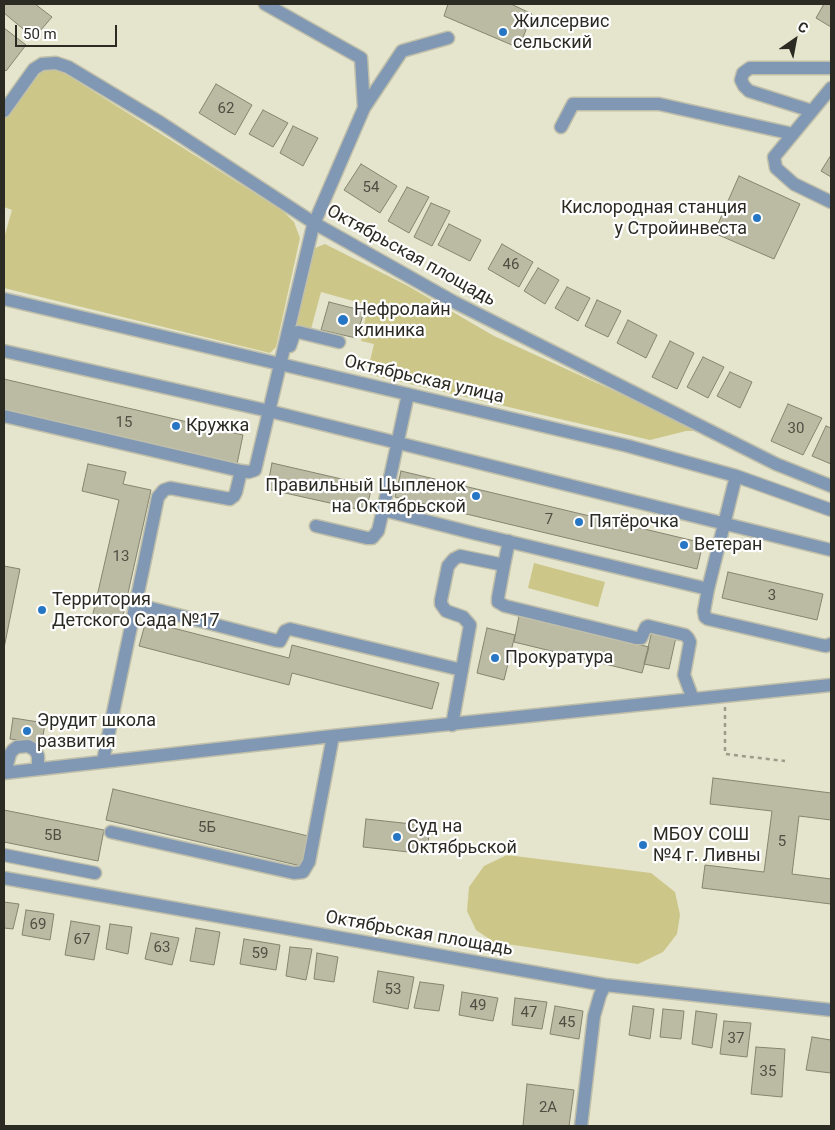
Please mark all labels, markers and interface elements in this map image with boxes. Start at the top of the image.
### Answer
place label: Жилсервис сельский [513,11,609,54]
scale bar [18,15,120,47]
north arrow [770,15,820,65]
text: С [795,18,811,37]
text: 50 m [23,25,57,43]
marker: Жилсервис сельский [497,26,509,38]
house number: 62 [218,100,234,118]
house number: 54 [363,179,379,197]
place label: Кислородная станция у Стройинвеста [561,197,747,240]
street label: Октябрьская площадь [323,200,499,312]
marker: Кислородная станция у Стройинвеста [751,212,763,224]
house number: 46 [503,256,519,274]
place label: Нефролайн клиника [354,299,451,342]
marker: Нефролайн клиника [336,313,350,327]
street label: Октябрьская улица [342,351,506,409]
house number: 15 [116,414,132,432]
place label: Кружка [186,415,249,437]
marker: Кружка [170,420,182,432]
house number: 30 [788,420,804,438]
place label: Правильный Цыпленок на Октябрьской [265,475,466,518]
marker: Правильный Цыпленок на Октябрьской [470,490,482,502]
house number: 7 [545,511,553,529]
place label: Пятёрочка [589,511,679,533]
marker: Пятёрочка [573,516,585,528]
place label: Ветеран [694,534,762,556]
marker: Ветеран [678,539,690,551]
house number: 13 [113,548,129,566]
house number: 3 [768,587,776,605]
place label: Территория Детского Сада №17 [52,589,220,632]
marker: Территория Детского Сада №17 [36,604,48,616]
place label: Прокуратура [505,647,613,669]
marker: Прокуратура [489,652,501,664]
place label: Эрудит школа развития [37,710,156,752]
marker: Эрудит школа развития [21,725,33,737]
place label: Суд на Октябрьской [407,816,517,859]
house number: 5Б [198,819,216,837]
place label: МБОУ СОШ №4 г. Ливны [653,824,761,866]
house number: 5В [44,827,62,845]
marker: Суд на Октябрьской [391,831,403,843]
house number: 5 [778,833,786,851]
marker: МБОУ СОШ №4 г. Ливны [637,839,649,851]
street label: Октябрьская площадь [324,907,514,961]
house number: 69 [30,916,46,934]
house number: 67 [74,931,90,949]
house number: 63 [154,939,170,957]
house number: 59 [252,945,268,963]
house number: 53 [385,981,401,999]
house number: 49 [470,997,486,1015]
house number: 47 [521,1004,537,1022]
house number: 45 [559,1014,575,1032]
house number: 37 [728,1030,744,1048]
house number: 35 [760,1063,776,1081]
house number: 2А [539,1099,557,1117]

